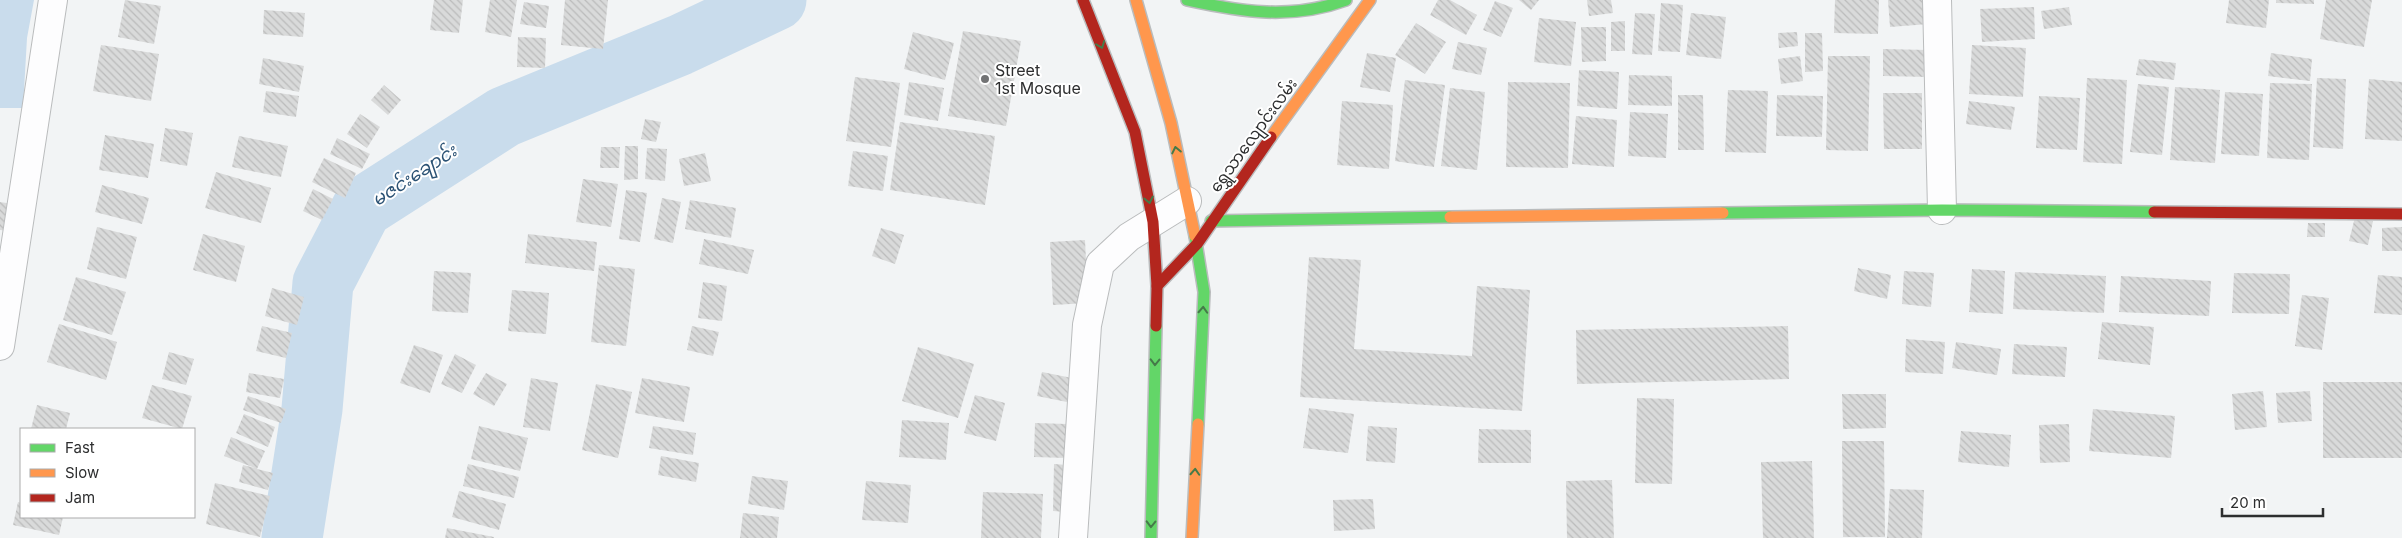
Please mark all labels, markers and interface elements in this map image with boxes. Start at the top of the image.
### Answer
one-way arrow [1095,41,1105,49]
place label: Street 1st Mosque [995,60,1081,98]
marker: Street 1st Mosque [979,73,991,85]
street label: ရွှေသာလျောင်းလမ်း [1204,74,1304,198]
water label: မဇင်းချောင်း [367,137,464,214]
one-way arrow [1171,145,1182,154]
one-way arrow [1143,196,1154,204]
one-way arrow [1198,305,1209,313]
one-way arrow [1150,358,1160,366]
legend [20,428,195,518]
text: Fast [65,438,95,457]
text: Slow [65,463,99,482]
one-way arrow [1190,468,1201,476]
scale bar [2222,486,2323,518]
text: Jam [65,488,95,507]
text: 20 m [2230,493,2266,512]
one-way arrow [1146,521,1157,529]

